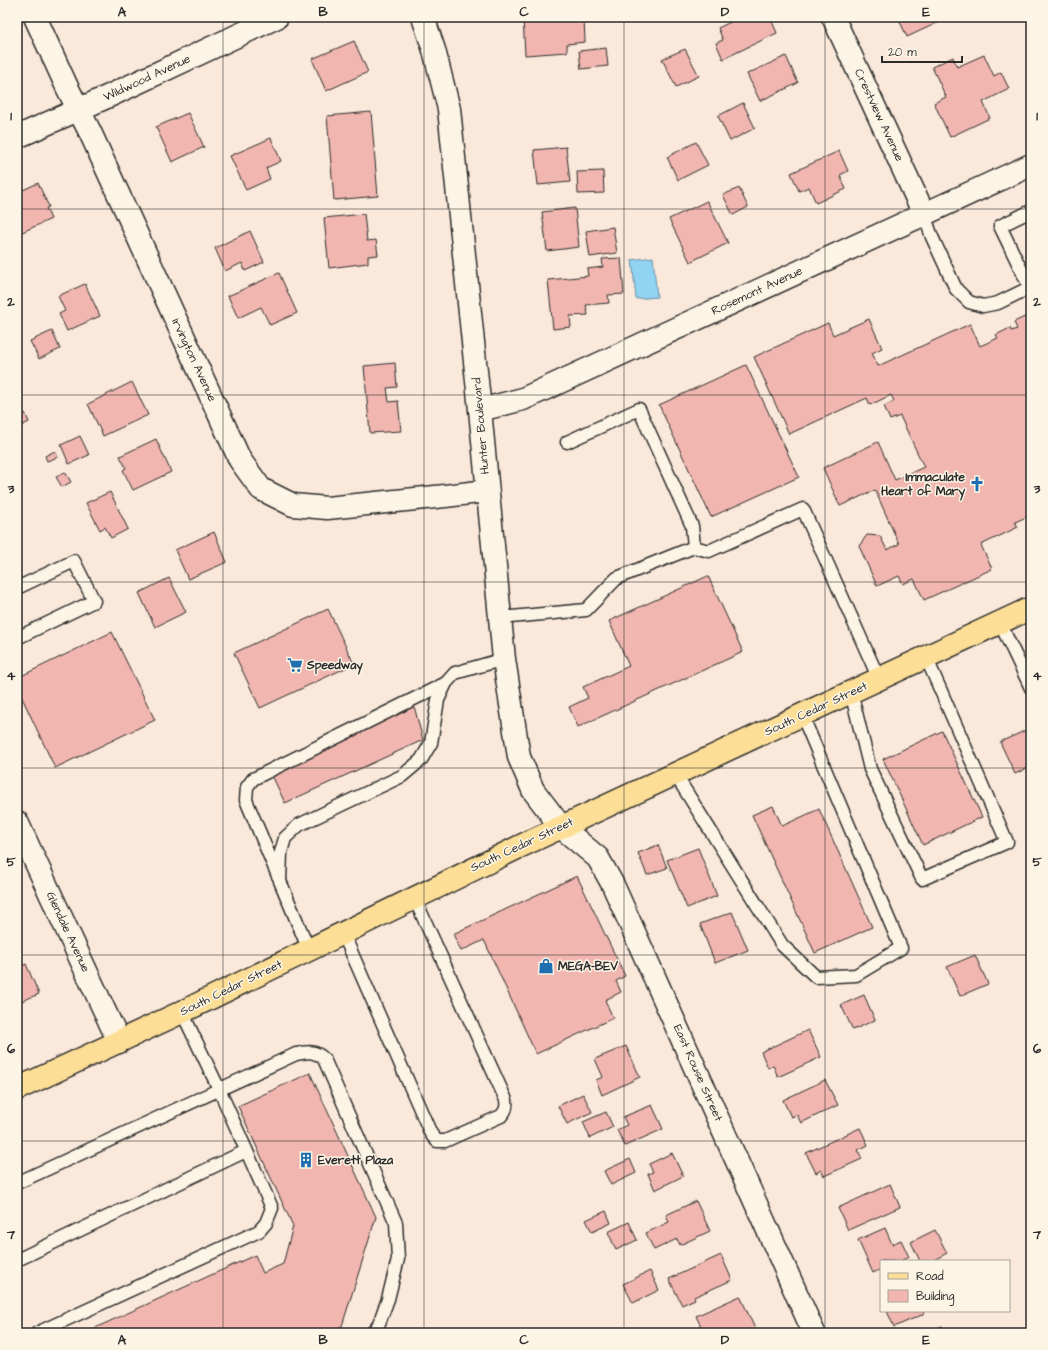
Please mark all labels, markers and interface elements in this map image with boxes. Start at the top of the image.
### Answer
text: A [118,3,127,21]
text: B [318,3,328,21]
text: C [519,3,529,21]
text: D [721,3,730,21]
text: E [922,3,930,21]
scale bar [882,38,962,64]
text: 20 m [888,44,917,61]
street label: Wildwood Avenue [101,50,194,106]
street label: Crestview Avenue [850,66,908,165]
text: 1 [10,107,12,125]
text: 1 [1036,107,1038,125]
street label: Rosemont Avenue [709,262,806,320]
text: 2 [6,293,15,311]
text: 2 [1032,293,1041,311]
street label: Irvington Avenue [166,316,221,405]
street label: Hunter Boulevard [468,377,494,475]
place label: Immaculate Heart of Mary [881,469,966,501]
church icon: Immaculate Heart of Mary [968,475,986,493]
text: 3 [7,480,15,498]
text: 3 [1033,480,1041,498]
supermarket icon: Speedway [286,656,304,674]
place label: Speedway [306,657,363,675]
text: 4 [7,667,16,685]
text: 4 [1033,667,1042,685]
street label: South Cedar Street [762,678,870,740]
street label: South Cedar Street [468,814,576,876]
text: 5 [6,853,16,871]
text: 5 [1032,853,1042,871]
street label: Glendale Avenue [42,889,94,976]
street label: South Cedar Street [177,956,285,1020]
shop icon: MEGA-BEV [537,957,555,975]
place label: MEGA-BEV [558,958,618,975]
street label: East Rouse Street [669,1022,727,1124]
text: 6 [7,1040,16,1058]
text: 6 [1033,1040,1042,1058]
building icon: Everett Plaza [297,1151,315,1169]
place label: Everett Plaza [318,1152,394,1169]
text: 7 [6,1226,16,1244]
text: 7 [1032,1226,1042,1244]
legend [880,1260,1010,1312]
text: Road [916,1268,944,1285]
text: Building [916,1288,954,1306]
text: A [118,1331,127,1349]
text: B [318,1331,328,1349]
text: C [519,1331,529,1349]
text: D [721,1331,730,1349]
text: E [922,1331,930,1349]

